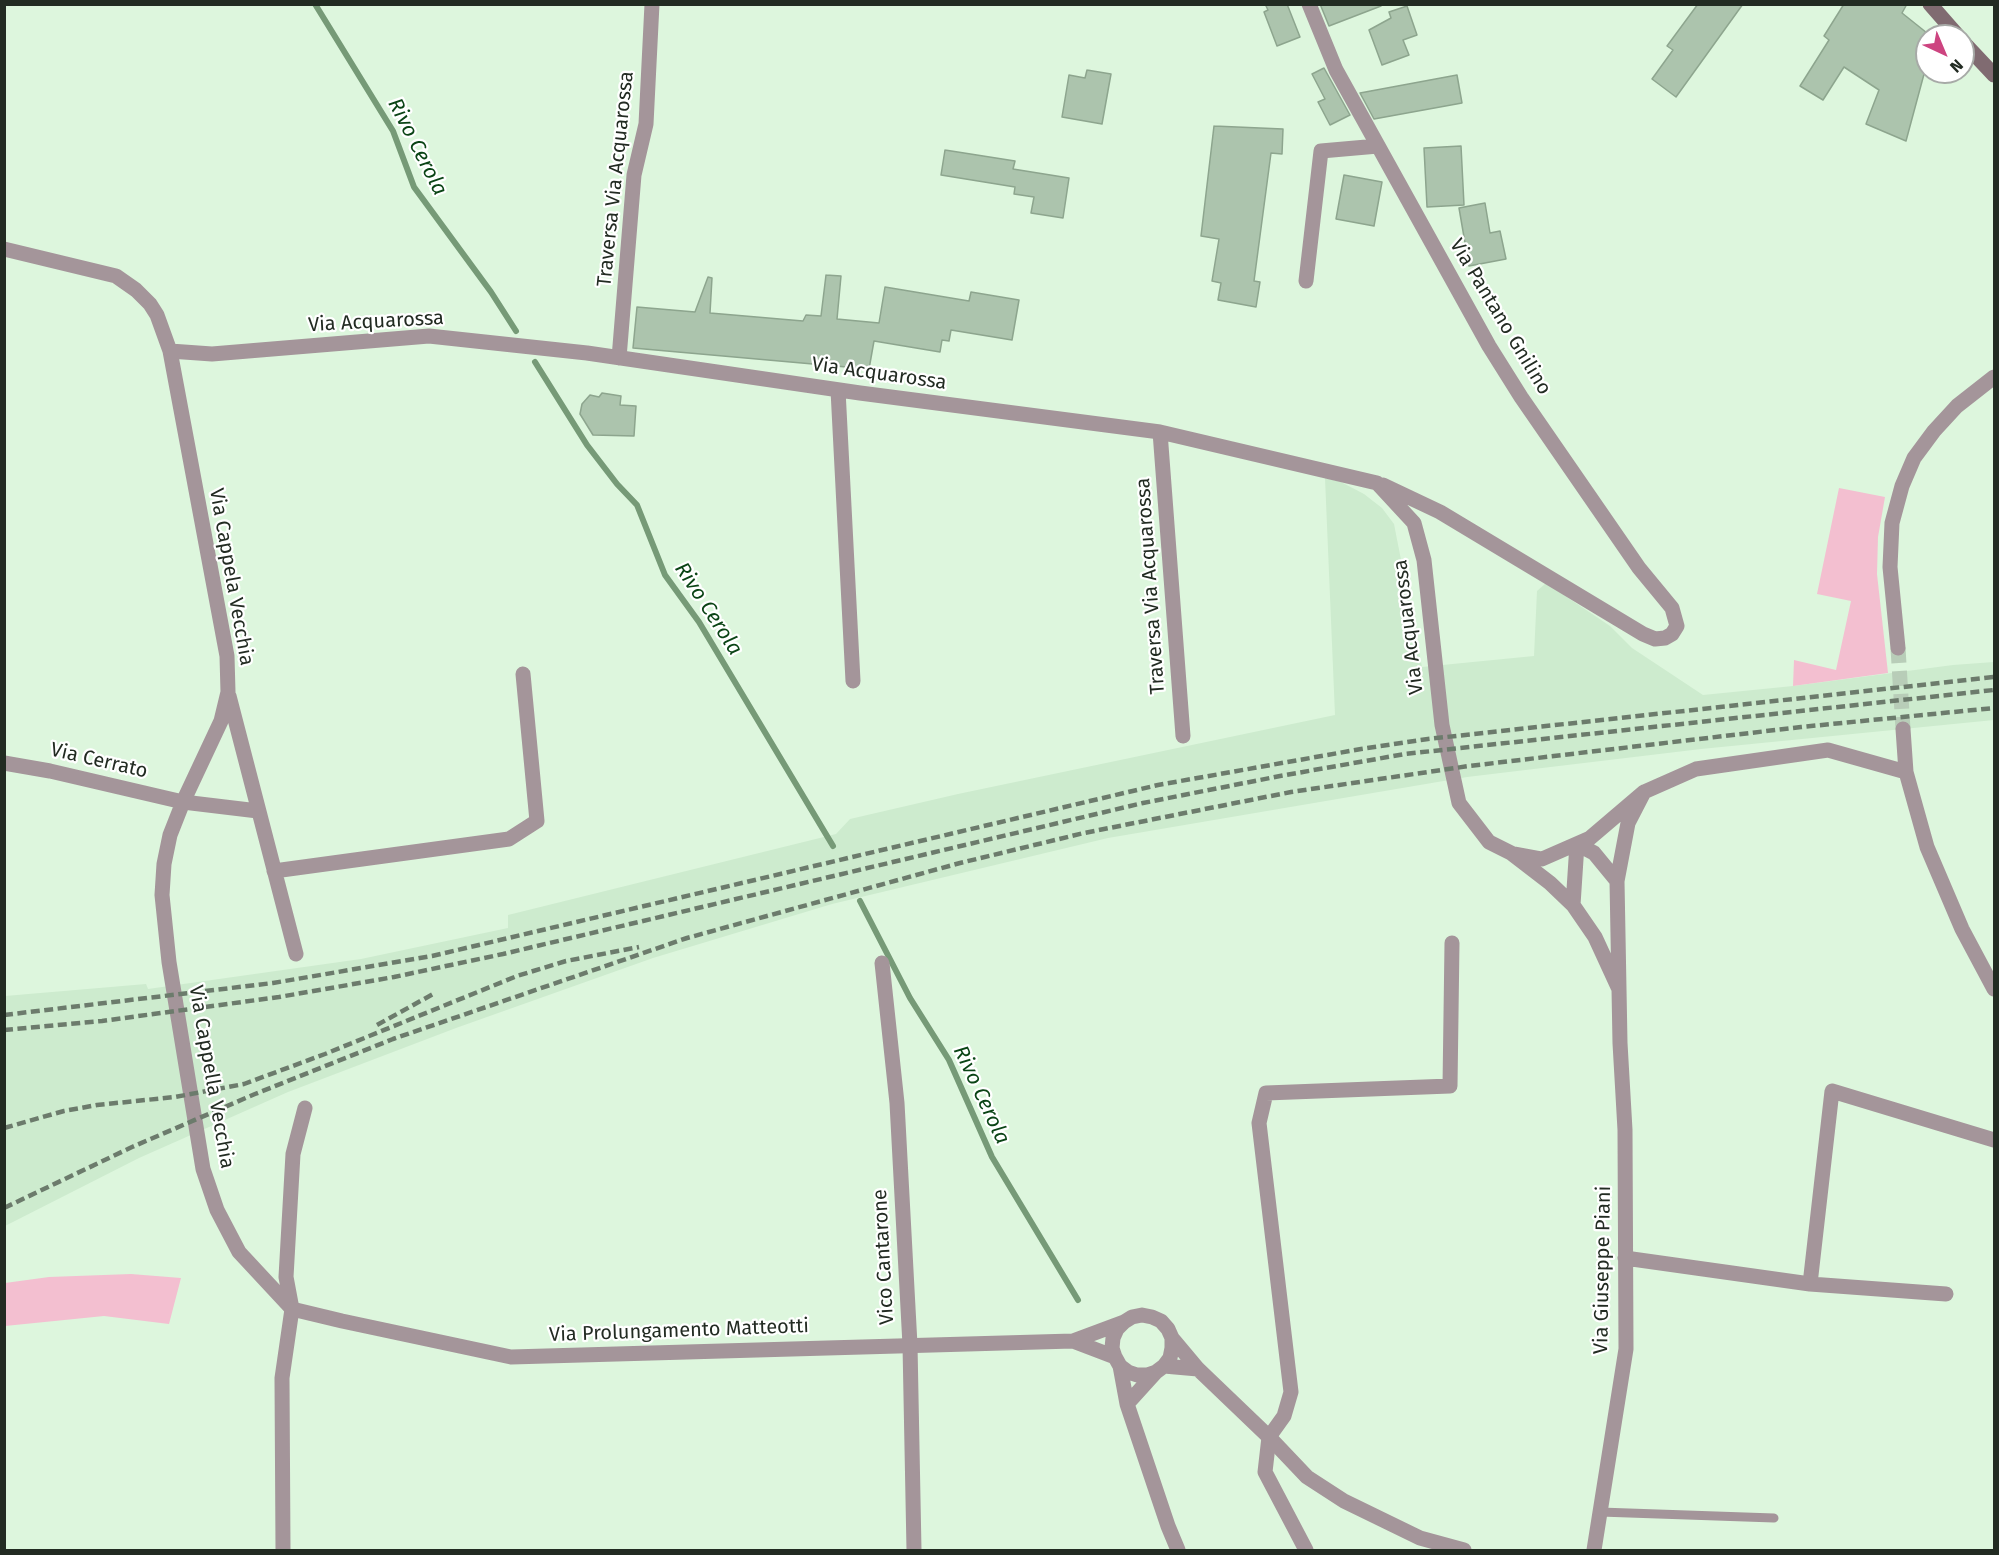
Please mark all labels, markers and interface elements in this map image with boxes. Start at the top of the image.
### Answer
north arrow [1915,24,1975,84]
text: N [1946,55,1967,76]
street label: Traversa Via Acquarossa [593,70,639,288]
water label: Rivo Cerola [382,94,452,200]
street label: Via Pantano Gnilino [1444,235,1556,399]
street label: Via Acquarossa [307,306,445,338]
street label: Via Acquarossa [810,353,948,395]
street label: Traversa Via Acquarossa [1131,477,1171,695]
street label: Via Cappela Vecchia [204,486,258,668]
water label: Rivo Cerola [669,558,747,660]
street label: Via Acquarossa [1389,558,1429,696]
street label: Via Cerrato [48,738,150,784]
street label: Via Cappella Vecchia [183,983,239,1171]
water label: Rivo Cerola [947,1042,1015,1148]
street label: Via Giuseppe Piani [1590,1186,1616,1354]
street label: Vico Cantarone [868,1189,900,1325]
street label: Via Prolungamento Matteotti [549,1314,809,1348]

